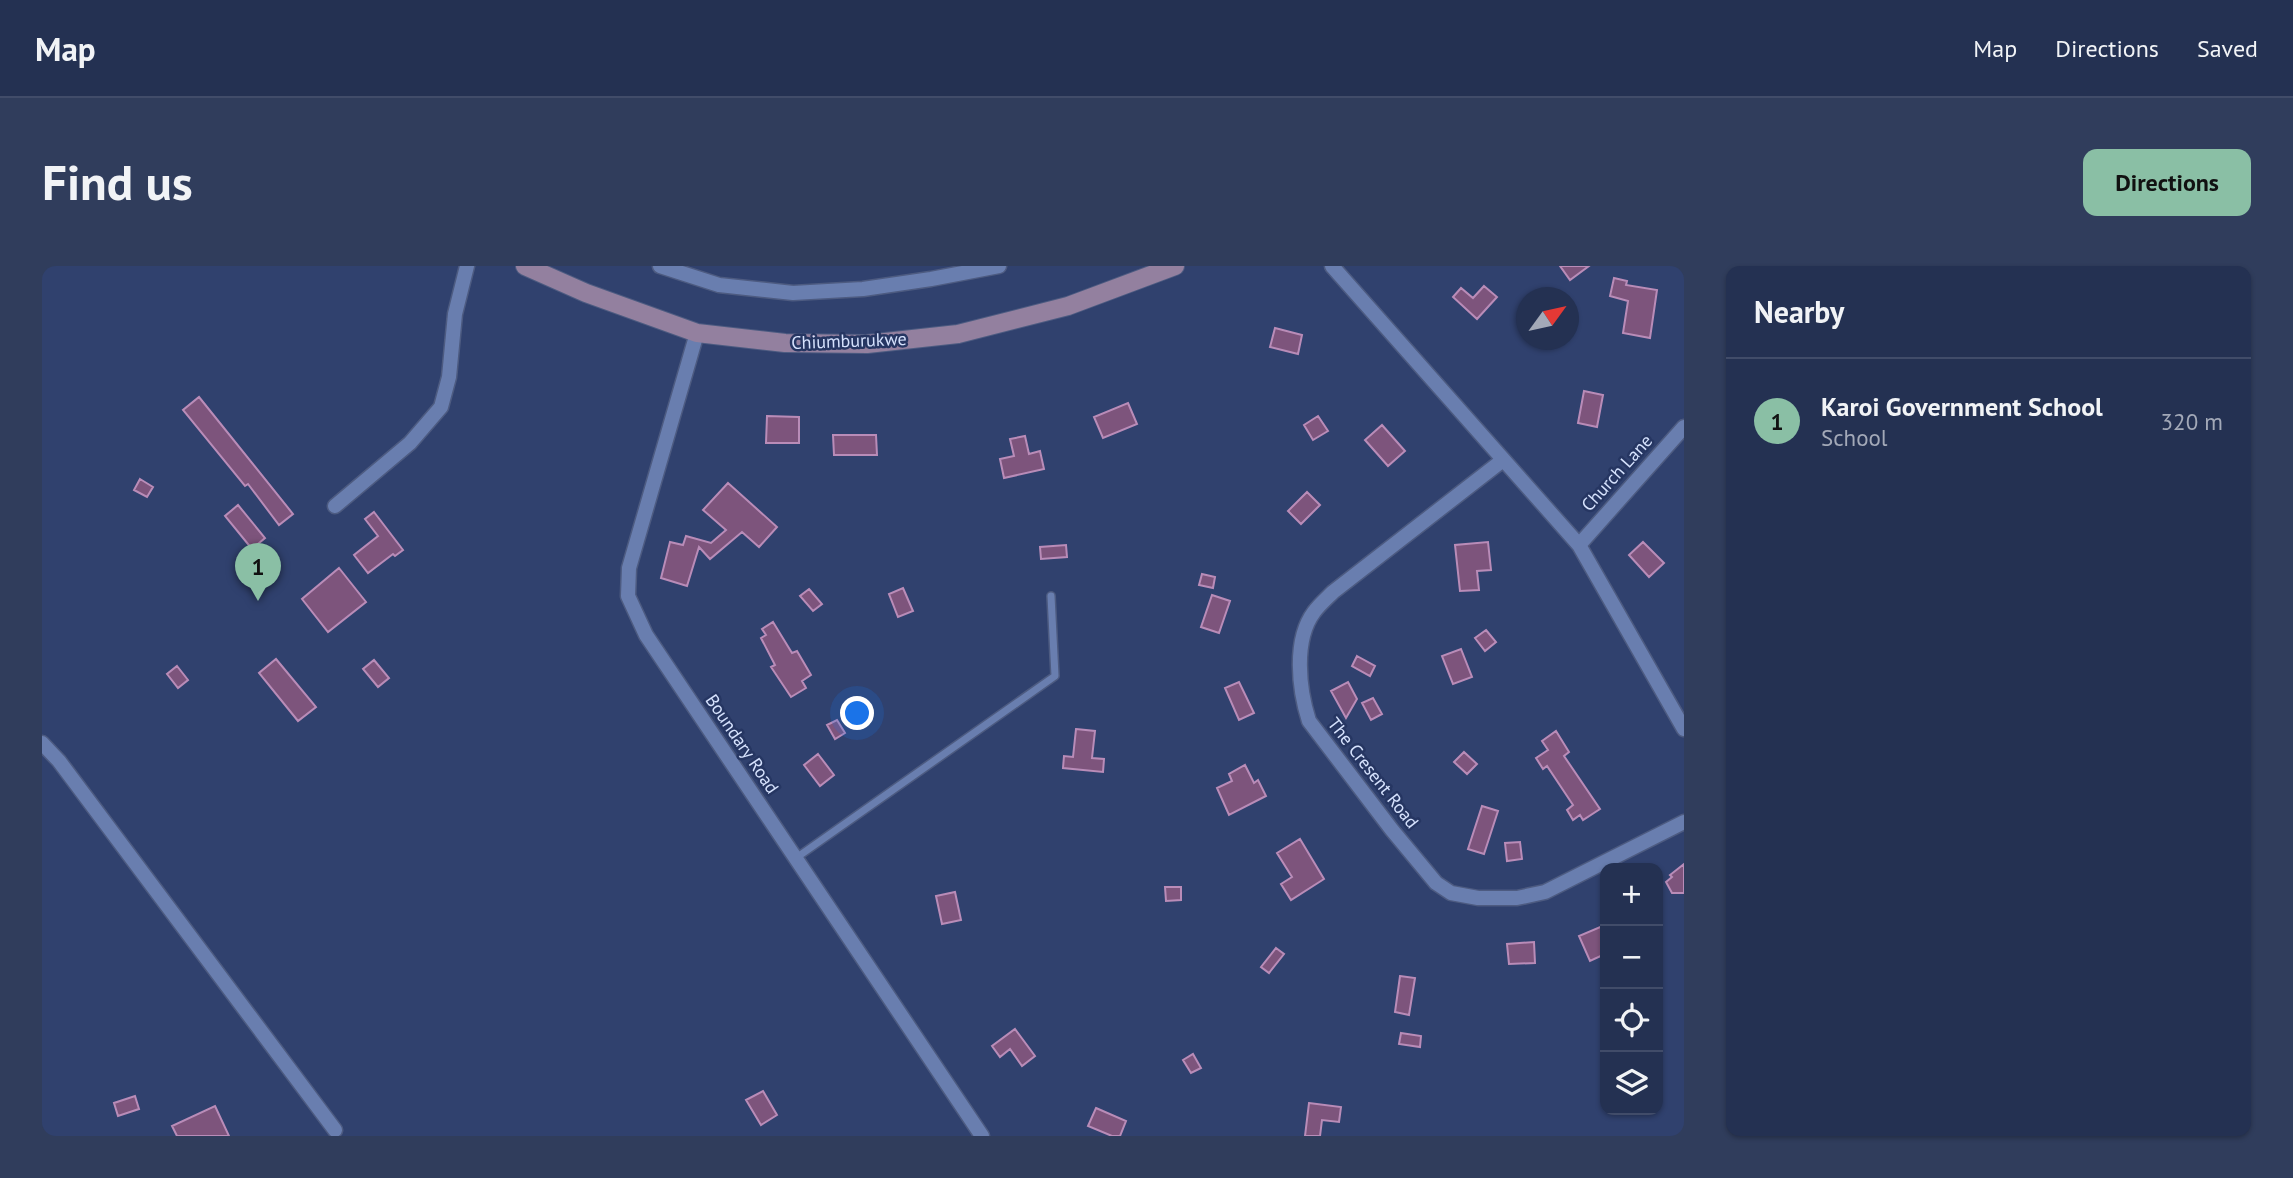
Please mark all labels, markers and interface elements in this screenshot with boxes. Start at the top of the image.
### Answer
text: Map [35,27,96,70]
text: Map [1973,33,2017,64]
text: Directions [2055,33,2159,64]
text: Saved [2197,33,2258,64]
button: Directions [2083,149,2251,216]
text: Find us [42,150,193,214]
north arrow [1516,287,1579,350]
text: Nearby [1754,292,1844,331]
street label: Chiumburukwe [791,327,907,354]
text: Karoi Government School [1821,390,2103,423]
text: 1 [1770,407,1784,436]
text: 320 m [2161,407,2223,436]
text: School [1821,423,1888,452]
street label: Church Lane [1576,429,1657,516]
pin: 1 [235,543,281,601]
street label: Boundary Road [701,690,784,798]
your location [840,696,874,730]
street label: The Cresent Road [1323,713,1424,833]
map controls [1600,863,1663,1115]
button: + [1600,863,1663,926]
button: − [1600,926,1663,989]
button: locate [1600,989,1663,1052]
button: layers [1600,1052,1663,1115]

